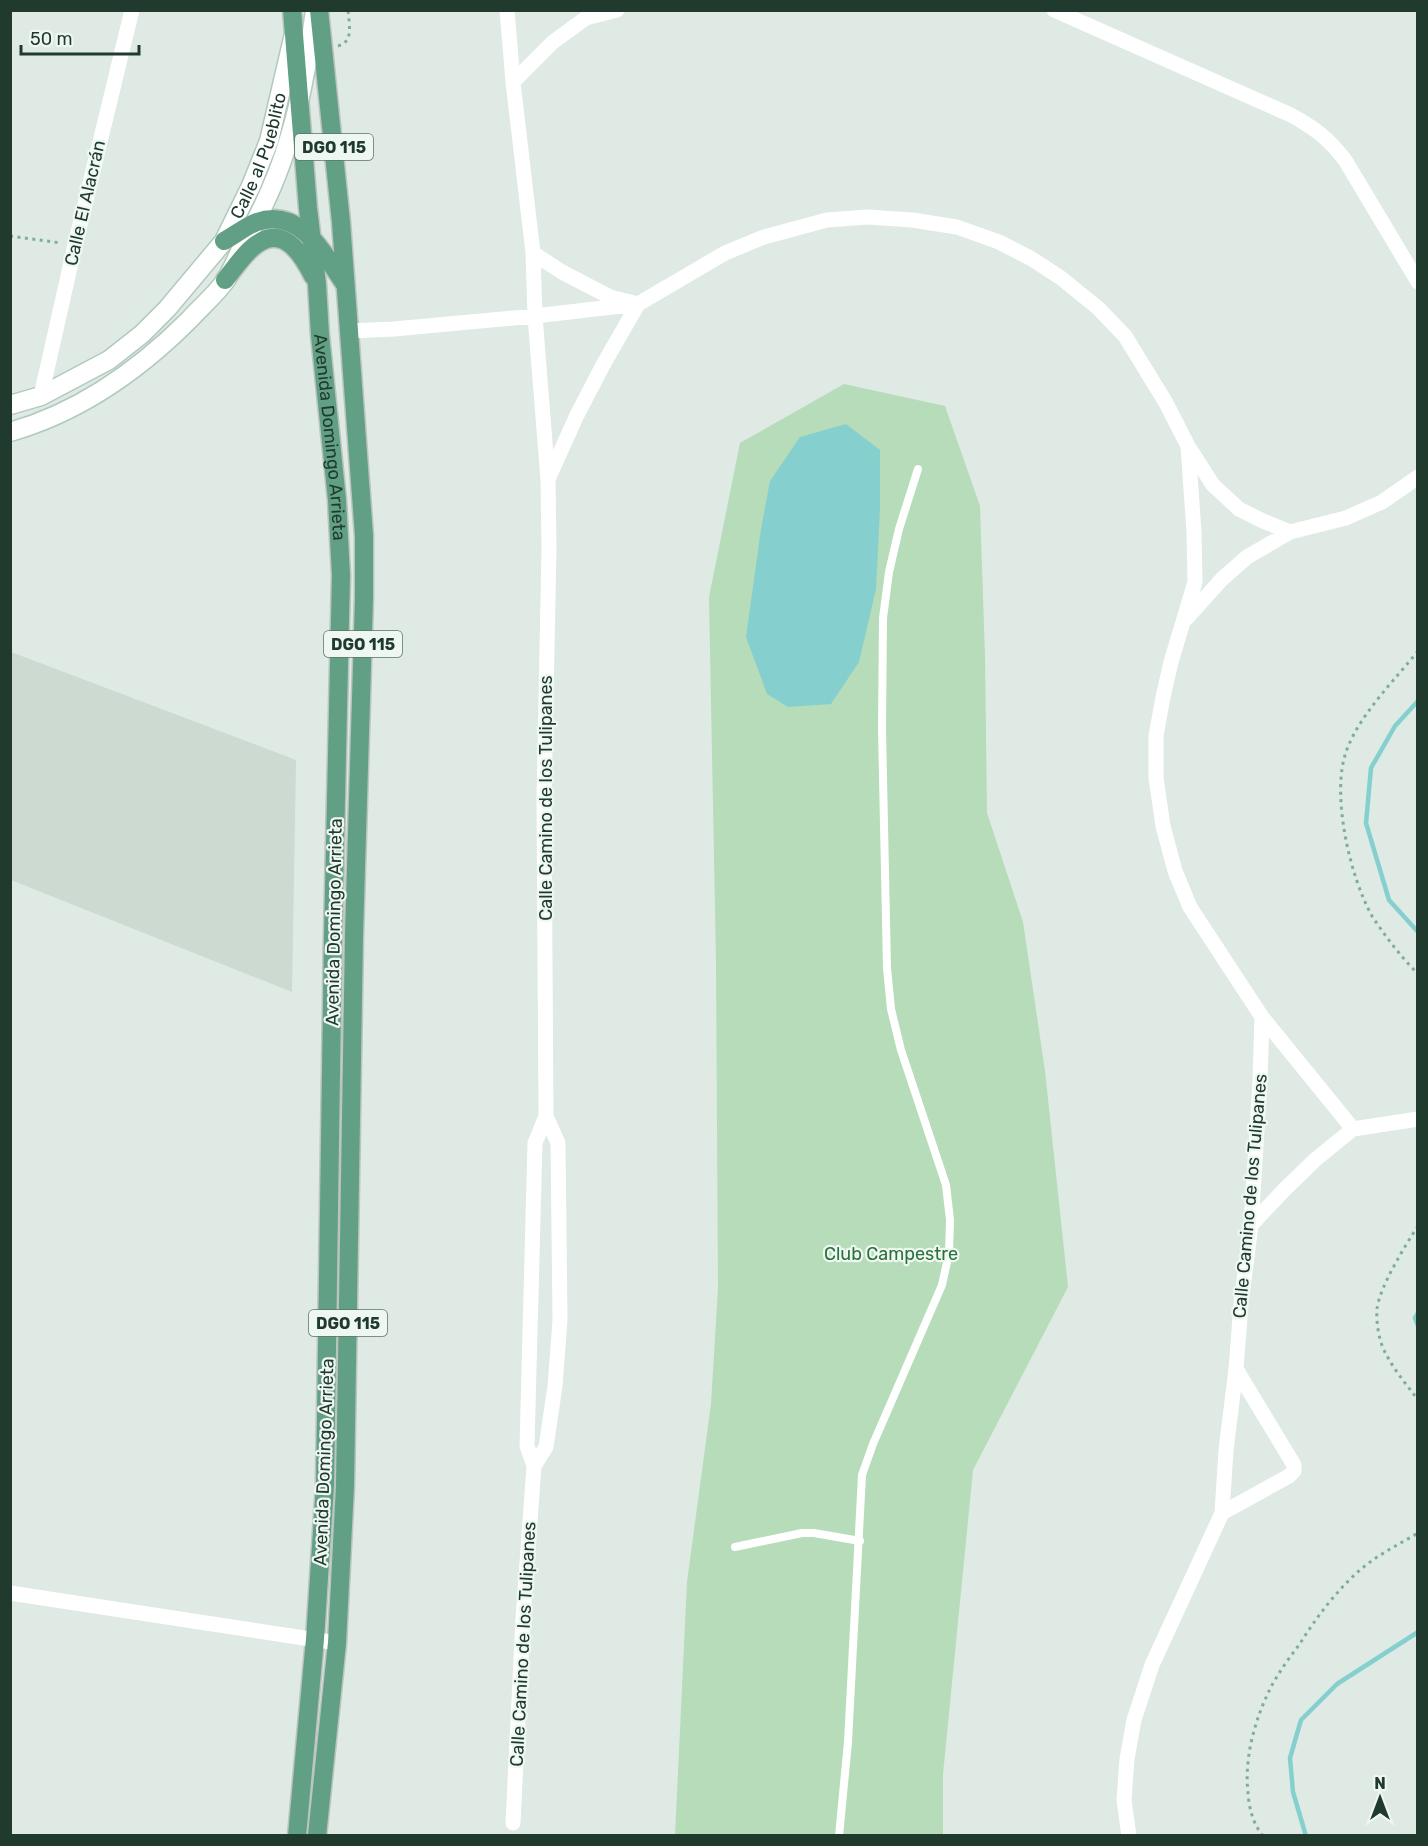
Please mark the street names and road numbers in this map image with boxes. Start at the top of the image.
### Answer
street label: Calle al Pueblito [226,90,291,222]
road number: DGO 115 [295,134,373,160]
street label: Calle El Alacrán [60,138,110,268]
street label: Avenida Domingo Arrieta [309,333,350,541]
road number: DGO 115 [324,631,402,657]
street label: Calle Camino de los Tulipanes [535,675,557,921]
street label: Avenida Domingo Arrieta [321,818,347,1026]
street label: Calle Camino de los Tulipanes [1228,1073,1272,1319]
road number: DGO 115 [309,1310,387,1336]
street label: Avenida Domingo Arrieta [309,1358,339,1566]
street label: Calle Camino de los Tulipanes [506,1521,540,1767]

